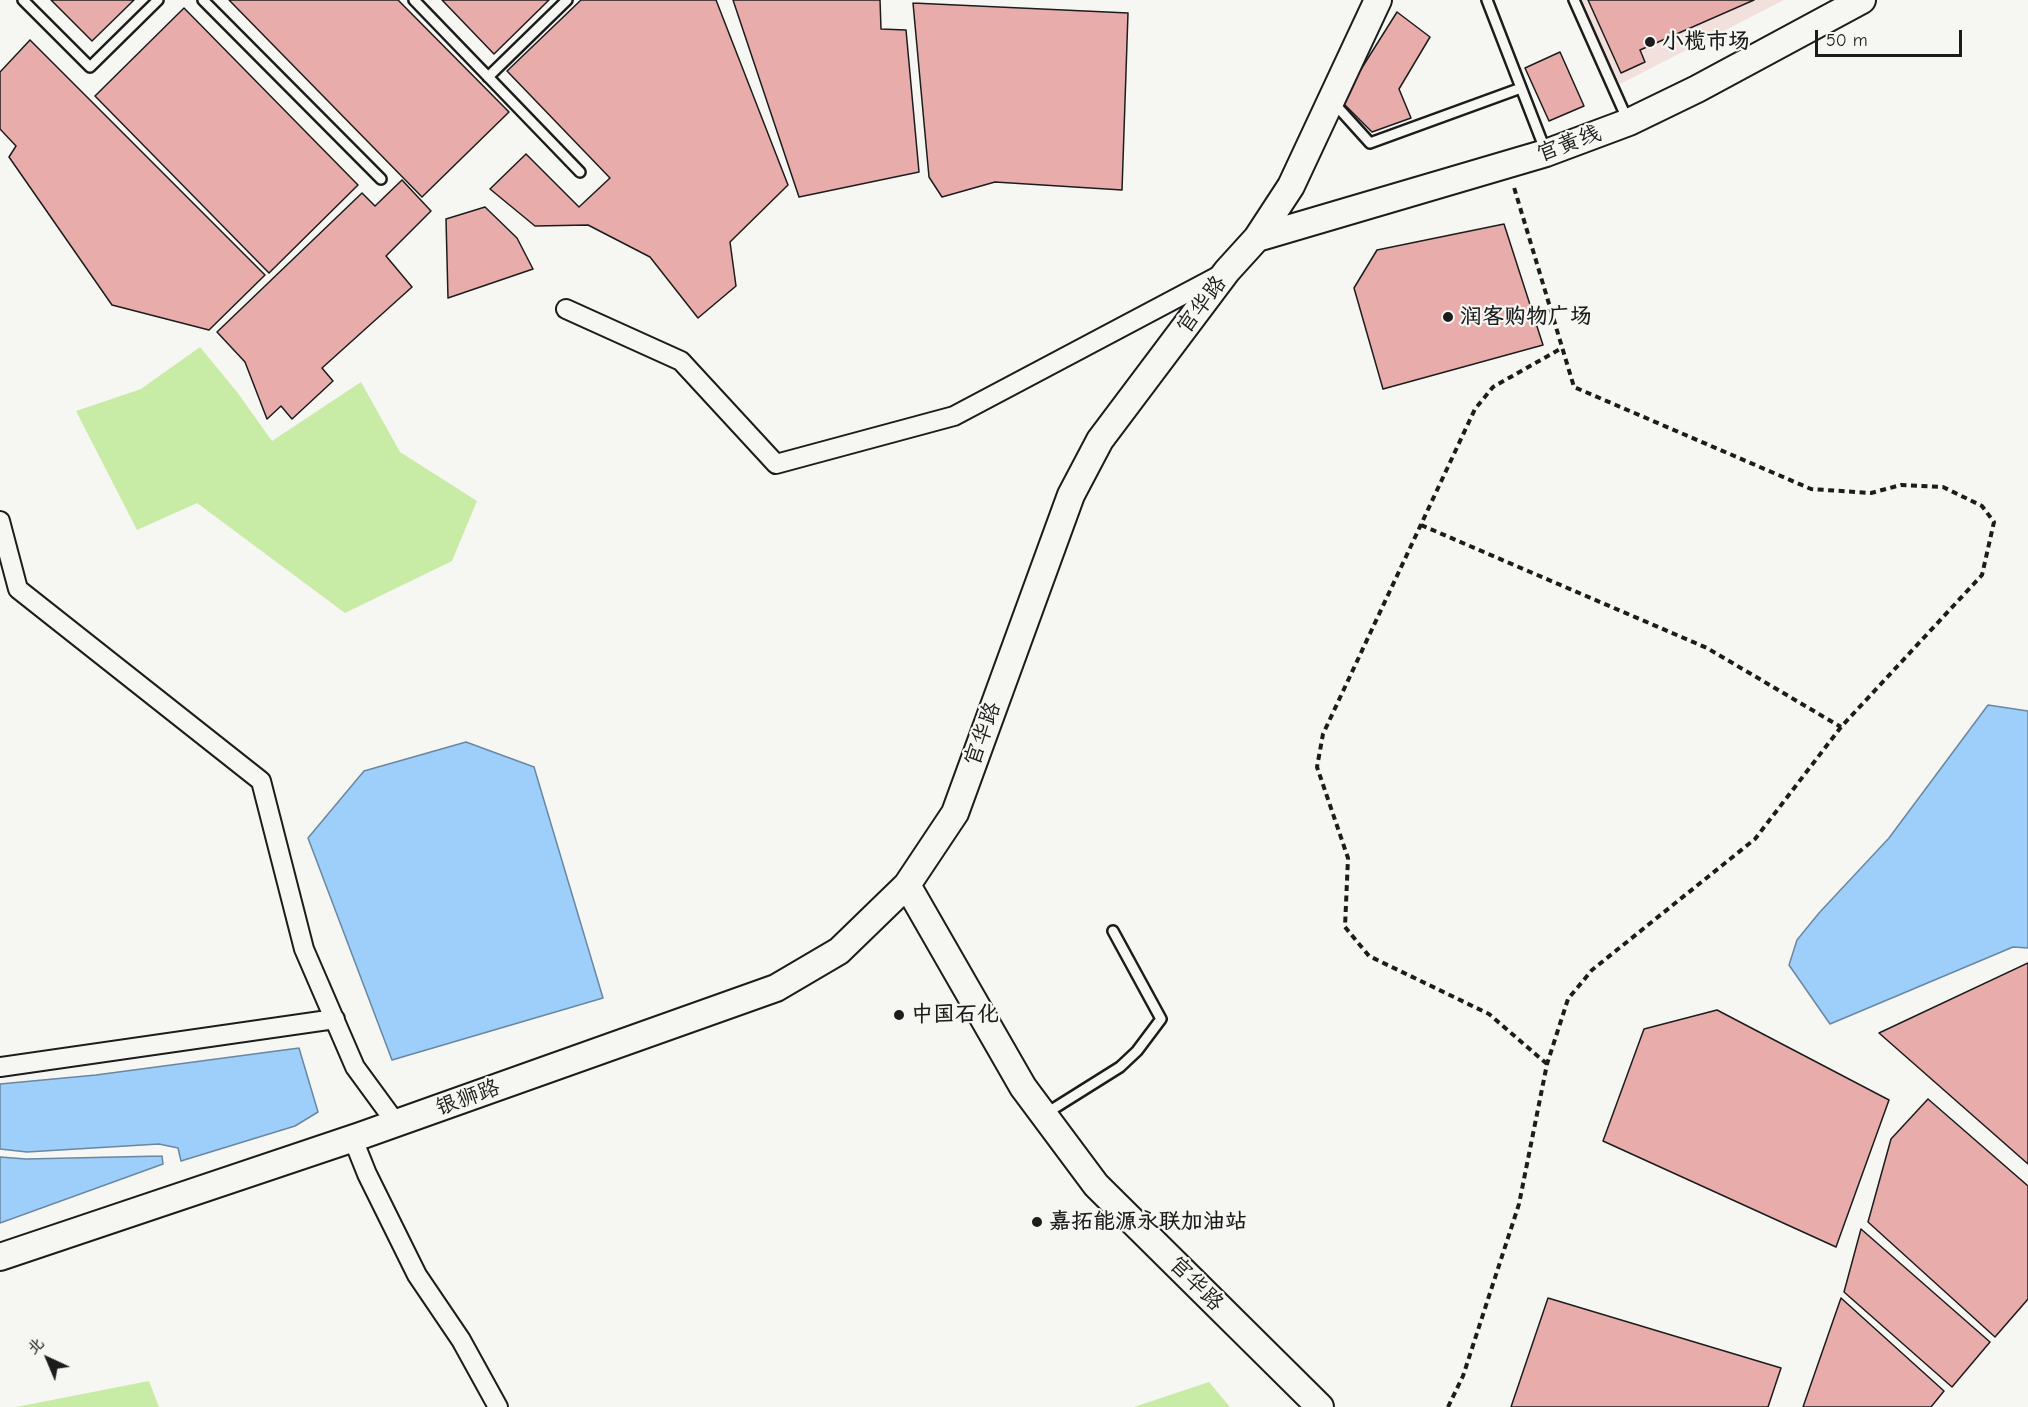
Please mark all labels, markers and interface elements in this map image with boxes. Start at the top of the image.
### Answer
scale bar [1818,18,1965,56]
place label: 小榄市场 [1662,29,1750,55]
text: 50 m [1826,30,1868,51]
marker: 小榄市场 [1643,35,1657,49]
street label: 官黄线 [1533,120,1605,168]
street label: 官华路 [1172,271,1232,339]
place label: 润客购物广场 [1460,304,1592,330]
marker: 润客购物广场 [1441,310,1455,324]
street label: 官华路 [959,698,1007,770]
place label: 中国石化 [911,1002,999,1028]
marker: 中国石化 [892,1008,906,1022]
street label: 银狮路 [432,1074,504,1122]
place label: 嘉拓能源永联加油站 [1049,1209,1247,1235]
marker: 嘉拓能源永联加油站 [1030,1215,1044,1229]
street label: 官华路 [1163,1251,1229,1317]
north arrow [18,1329,78,1389]
text: 北 [23,1334,48,1358]

